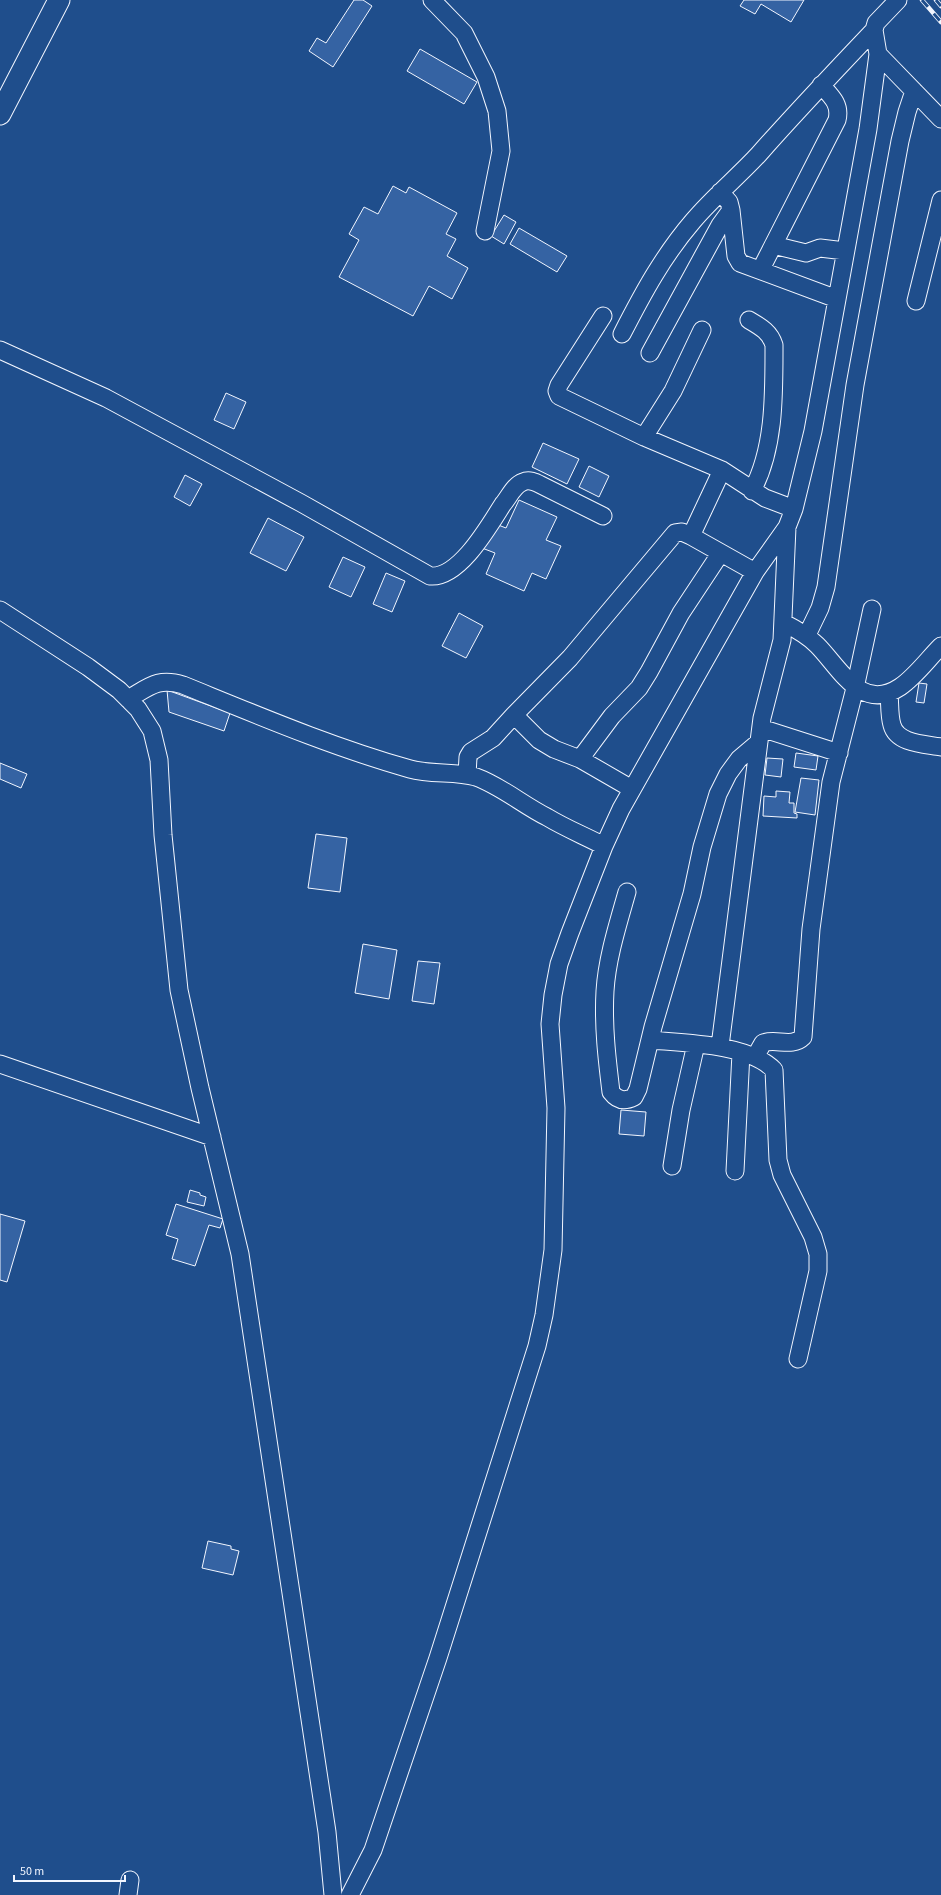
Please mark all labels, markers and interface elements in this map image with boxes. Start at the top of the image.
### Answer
scale bar [14,1857,125,1883]
text: 50 m [20,1863,44,1880]

